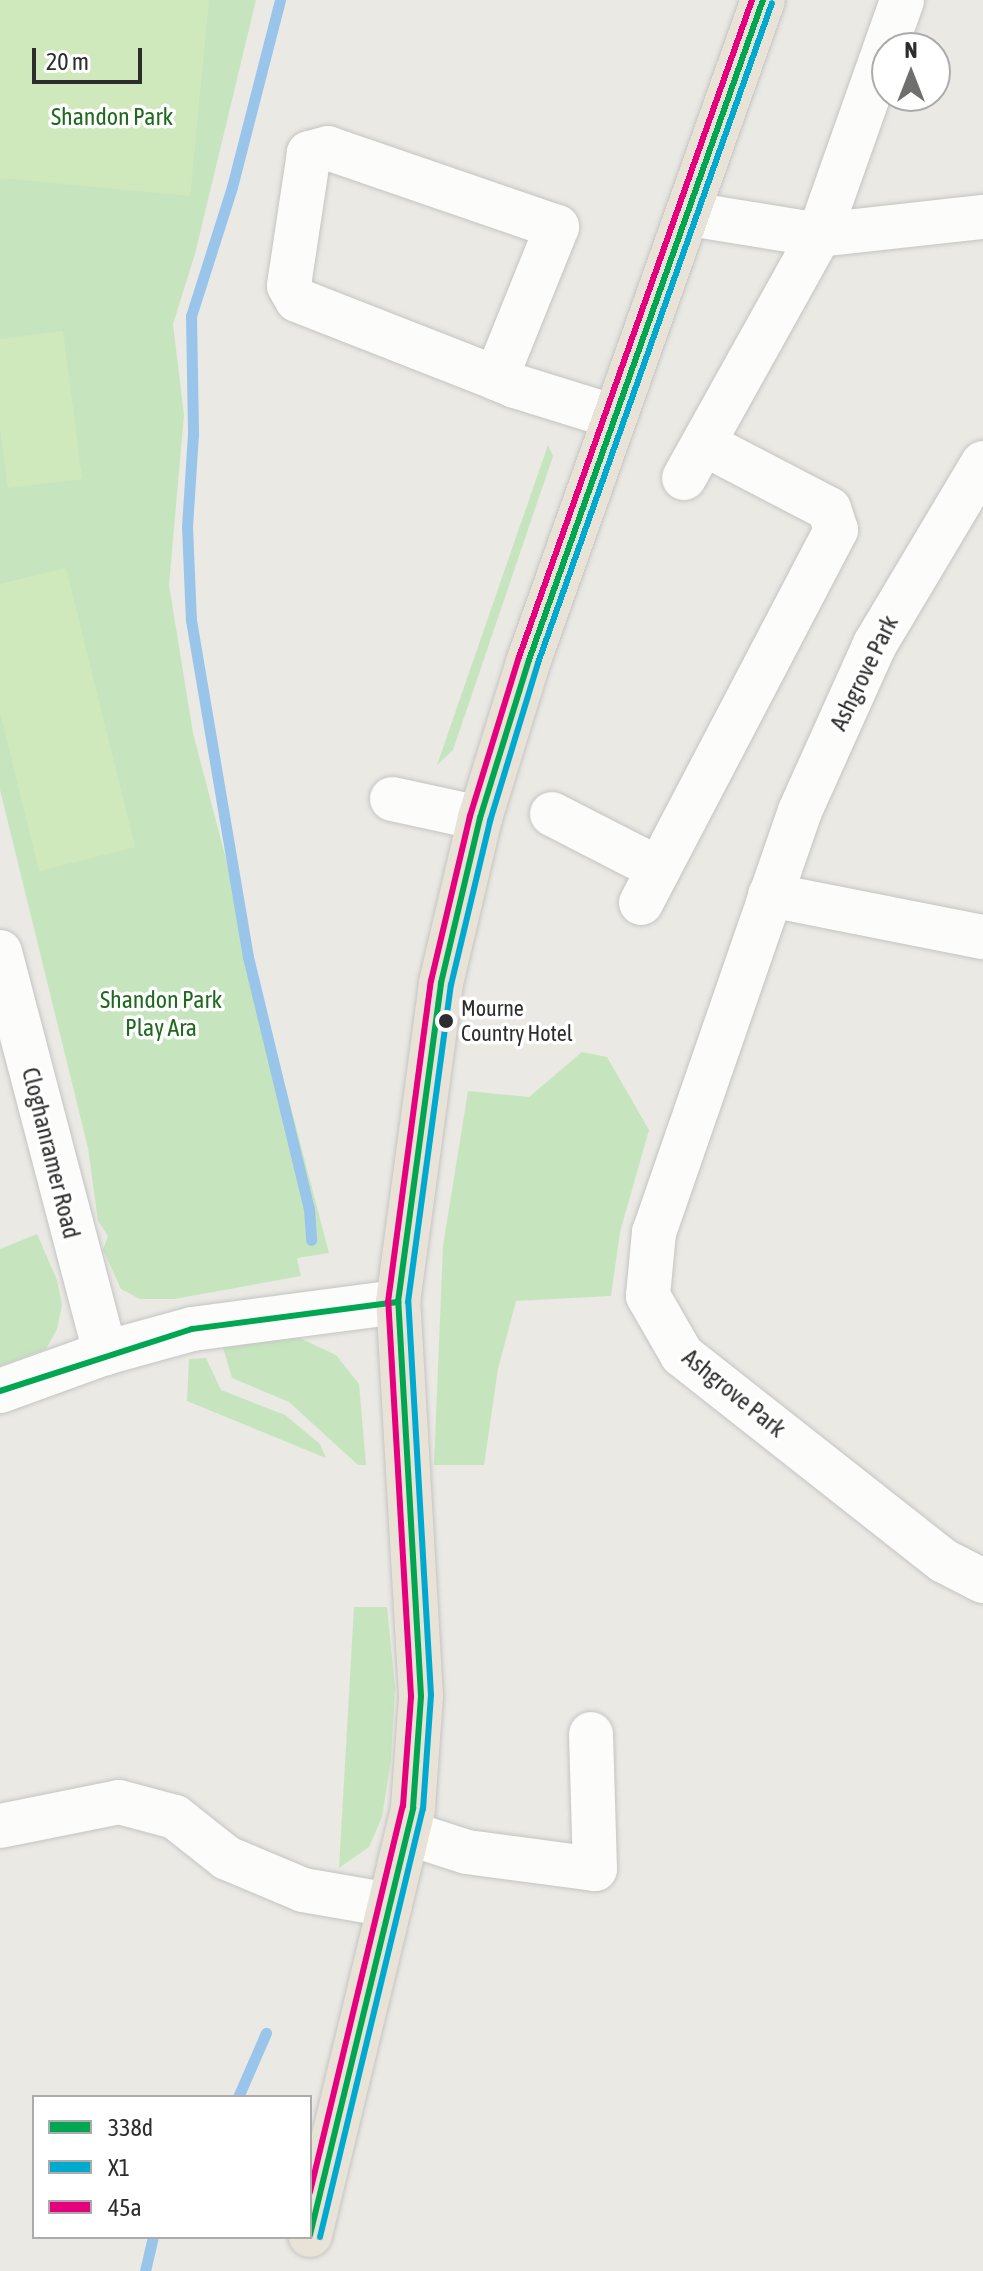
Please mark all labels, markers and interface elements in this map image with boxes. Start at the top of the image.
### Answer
scale bar [36,32,146,82]
north arrow [871,32,951,112]
text: N [905,37,917,63]
text: 20 m [46,48,89,75]
park label: Shandon Park [51,103,173,131]
street label: Ashgrove Park [824,611,904,735]
park label: Shandon Park Play Ara [100,986,222,1042]
place label: Mourne Country Hotel [461,995,572,1046]
marker: Mourne Country Hotel [438,1013,454,1029]
street label: Cloghanramer Road [16,1065,86,1241]
street label: Ashgrove Park [677,1343,791,1443]
legend [32,2095,312,2239]
text: 338d [108,2114,153,2141]
text: X1 [108,2154,130,2181]
text: 45a [108,2194,142,2221]

